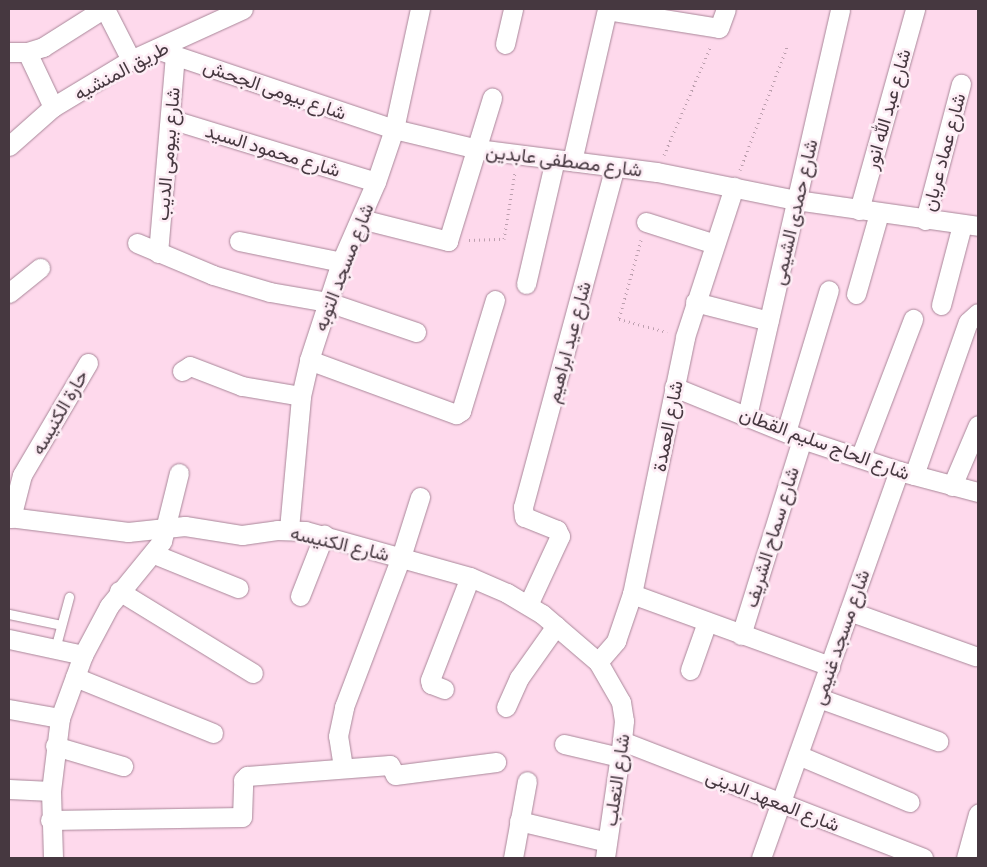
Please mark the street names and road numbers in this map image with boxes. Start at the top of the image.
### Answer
street label: طريق المنشيه [70,36,172,104]
street label: شارع عبد الله انور [859,46,915,172]
street label: شارع بيومى الجحش [201,54,349,124]
street label: شارع بيومى الديب [150,86,184,222]
street label: شارع عماد عريان [916,90,970,214]
street label: شارع محمود السيد [203,119,343,181]
street label: شارع حمدى الشيمى [766,137,822,287]
street label: شارع مصطفى عابدين [484,139,644,181]
street label: شارع مسجد التوبه [308,200,378,334]
street label: شارع عيد ابراهيم [541,279,595,405]
street label: حارة الكنيسه [26,366,92,458]
street label: شارع العمدة [647,378,687,474]
street label: شارع الحاج سليم القطان [737,402,913,484]
street label: شارع سماح الشريف [739,464,803,610]
street label: شارع الكنيسه [288,521,392,565]
street label: شارع مسجد غنيمى [806,566,874,708]
street label: شارع التعلب [598,732,634,828]
street label: شارع المعهد الدينى [703,764,843,836]

